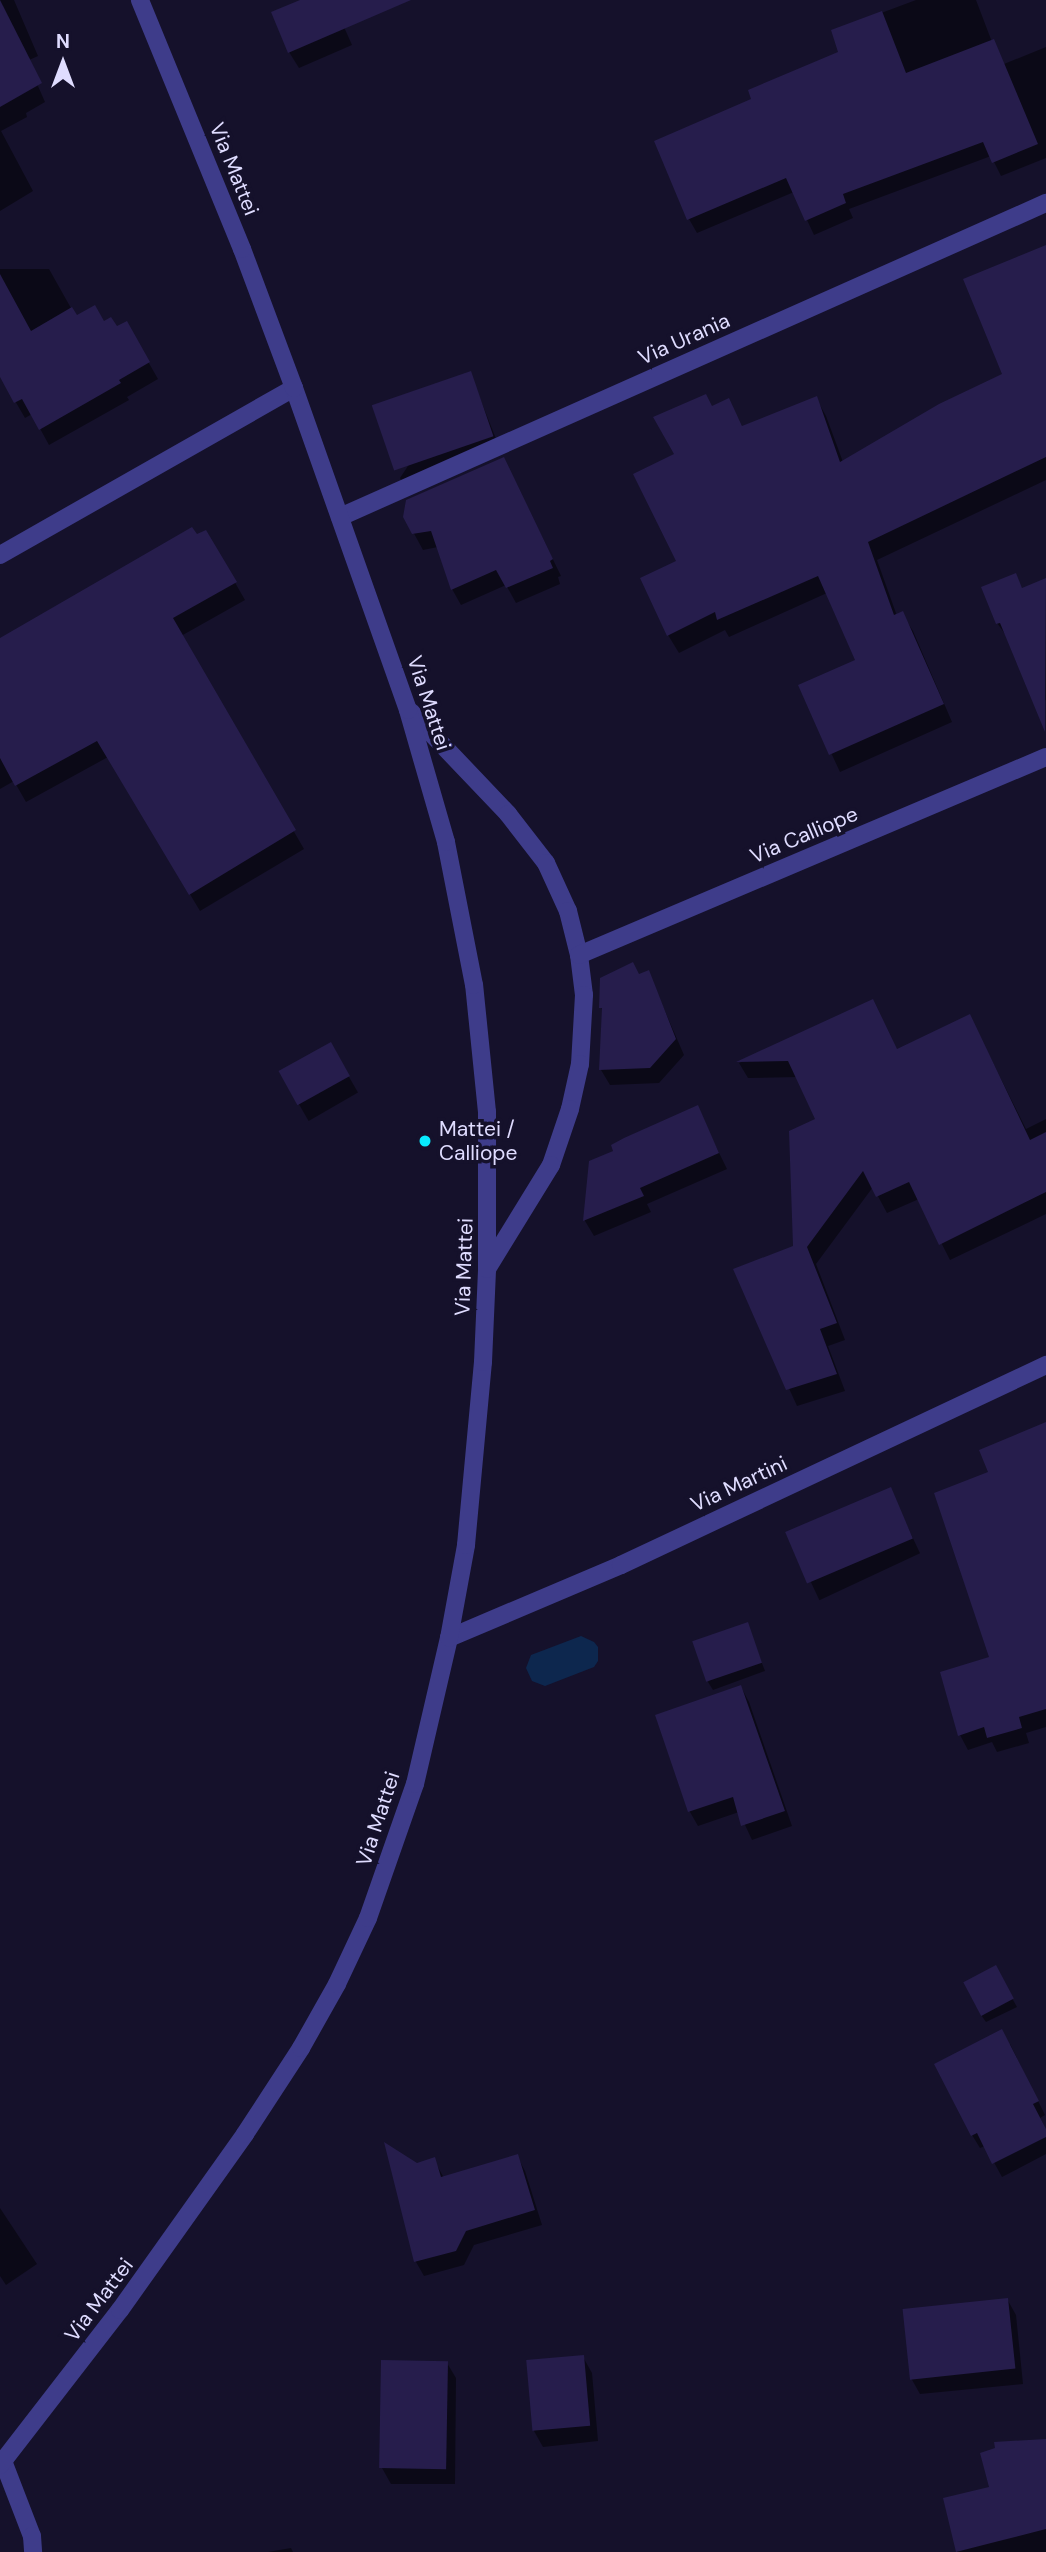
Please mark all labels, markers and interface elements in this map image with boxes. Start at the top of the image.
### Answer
north arrow [28,28,98,98]
text: N [56,29,70,54]
street label: Via Mattei [204,119,264,219]
street label: Via Urania [634,308,734,370]
street label: Via Mattei [402,652,456,754]
street label: Via Calliope [746,801,862,869]
place label: Mattei / Calliope [439,1116,517,1166]
marker: Mattei / Calliope [417,1133,433,1149]
street label: Via Mattei [450,1218,478,1316]
street label: Via Martini [687,1451,791,1517]
street label: Via Mattei [351,1768,405,1870]
street label: Via Mattei [59,2253,139,2347]

